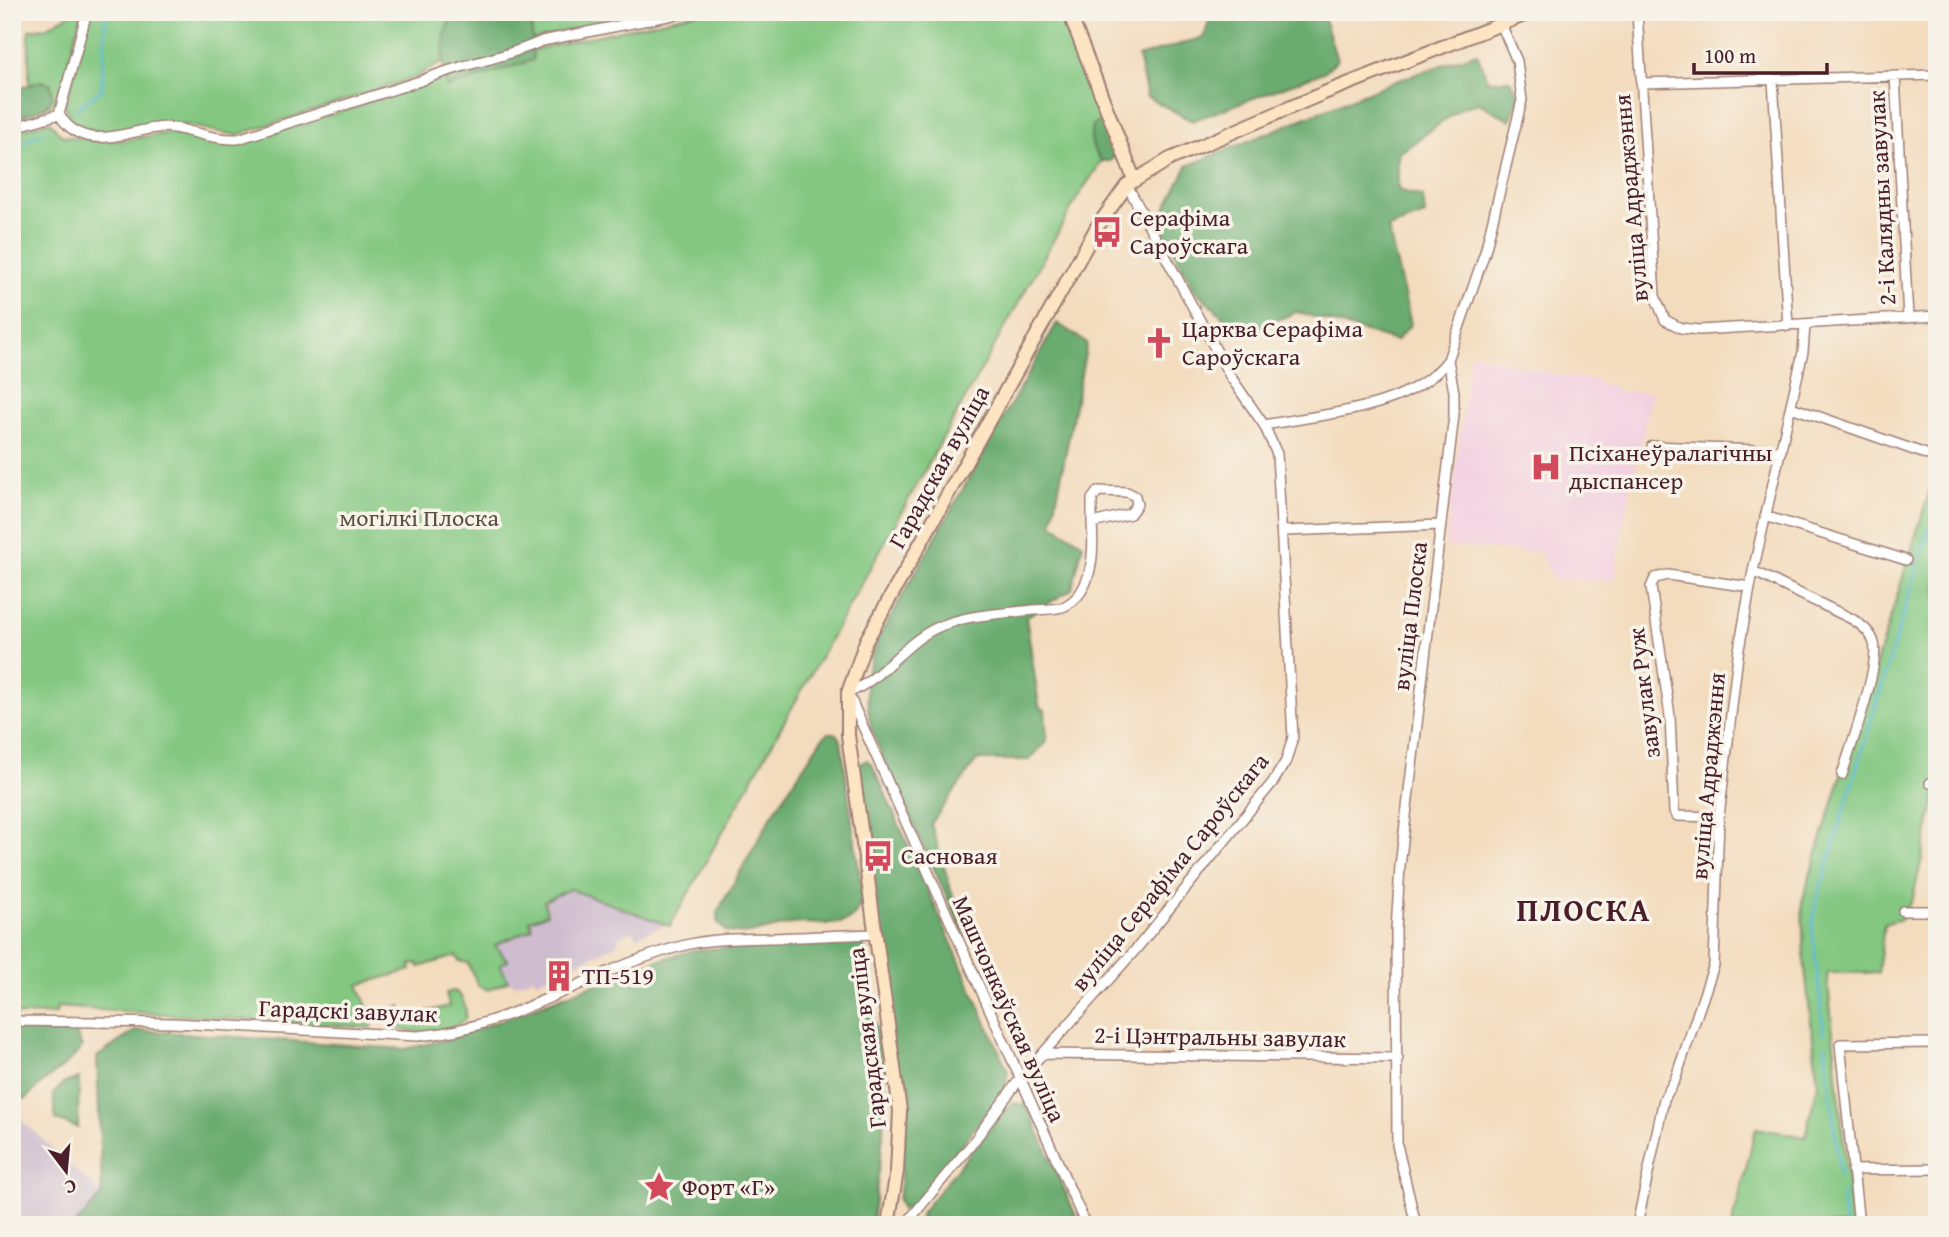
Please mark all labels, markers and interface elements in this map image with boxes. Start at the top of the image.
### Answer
scale bar [1694,32,1826,76]
text: 100 m [1704,40,1756,71]
street label: 2-і Калядны завулак [1858,89,1905,306]
street label: вуліца Адраджэння [1604,93,1657,303]
place label: Серафіма Сароўскага [1130,200,1249,263]
bus stop icon: Серафіма Сароўскага [1090,215,1124,249]
place label: Царква Серафіма Сароўскага [1182,311,1363,374]
church icon: Царква Серафіма Сароўскага [1142,326,1176,360]
street label: Гарадская вуліца [879,378,998,555]
place label: Псіханеўралагічны дыспансер [1569,435,1773,498]
hospital icon: Псіханеўралагічны дыспансер [1529,450,1563,484]
park label: могілкі Плоска [339,500,499,535]
street label: вуліца Плоска [1383,539,1436,692]
street label: завулак Руж [1618,626,1669,760]
street label: вуліца Адраджэння [1681,671,1734,881]
street label: вуліца Серафіма Сароўскага [1062,745,1277,998]
place label: Сасновая [901,838,998,873]
bus stop icon: Сасновая [861,839,895,873]
district label: ПЛОСКА [1516,886,1652,933]
street label: Машчонкаўская вуліца [944,890,1075,1128]
street label: Гарадская вуліца [838,945,895,1130]
place label: ТП-519 [582,958,654,993]
building icon: ТП-519 [542,959,576,993]
street label: Гарадскі завулак [258,990,438,1031]
street label: 2-і Цэнтральны завулак [1094,1017,1347,1056]
north arrow [32,1136,102,1206]
place label: Форт «Г» [682,1169,775,1204]
place icon: Форт «Г» [642,1170,676,1204]
text: С [61,1172,80,1202]

